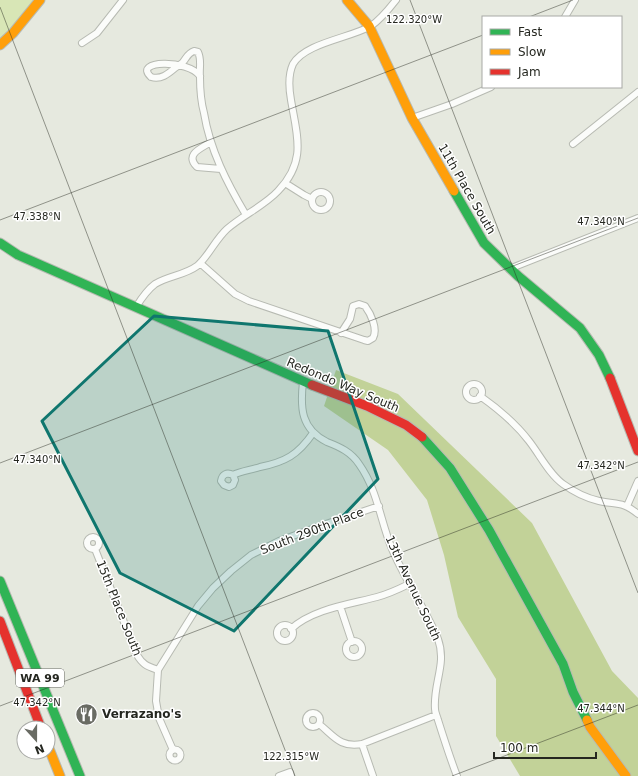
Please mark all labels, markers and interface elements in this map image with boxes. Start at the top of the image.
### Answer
text: 122.320°W [386,14,442,25]
legend [482,16,622,88]
text: Fast [518,25,542,39]
text: Slow [518,45,546,59]
text: Jam [517,65,541,79]
street label: 11th Place South [435,141,499,237]
text: 47.338°N [13,211,61,222]
text: 47.340°N [577,216,625,227]
street label: Redondo Way South [285,355,401,415]
text: 47.340°N [13,454,61,465]
text: 47.342°N [577,460,625,471]
street label: South 290th Place [258,505,366,557]
street label: 13th Avenue South [382,533,444,643]
street label: 15th Place South [93,558,145,658]
road number: WA 99 [16,669,64,687]
text: 47.342°N [13,697,61,708]
restaurant icon: Verrazano's [74,701,100,727]
text: 47.344°N [577,703,625,714]
place label: Verrazano's [102,707,181,721]
north arrow [16,720,56,760]
scale bar [494,734,596,760]
text: N [33,741,46,757]
text: 100 m [500,741,538,755]
text: 122.315°W [263,751,319,762]

